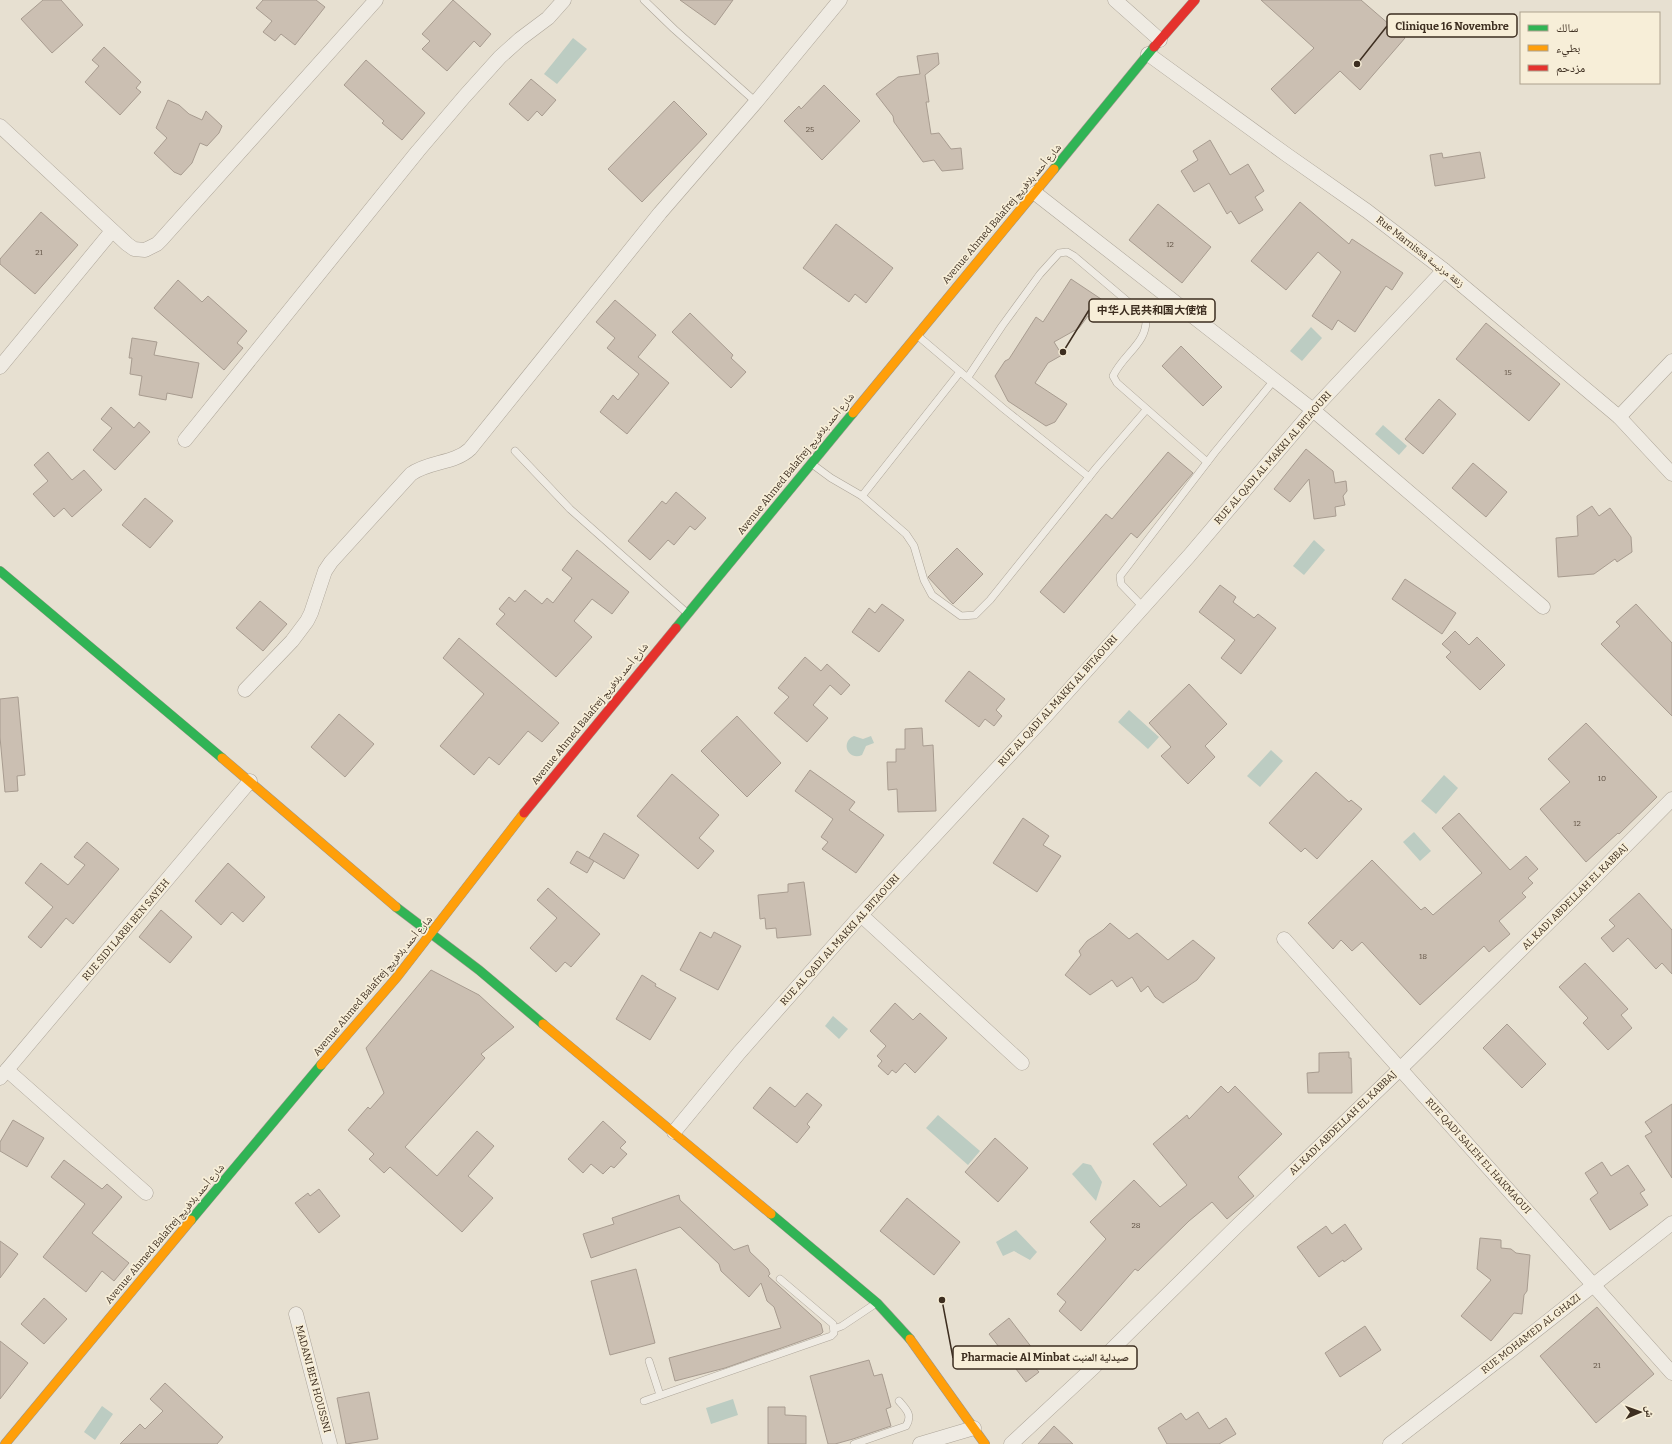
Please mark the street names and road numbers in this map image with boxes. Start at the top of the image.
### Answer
street label: Avenue Ahmed Balafrej شارع أحمد بلافريج [939,141,1064,286]
street label: Rue Marnissa زنقة مرنيسة [1374,214,1466,290]
street label: RUE AL QADI AL MAKKI AL BITAOURI [1212,389,1334,527]
street label: Avenue Ahmed Balafrej شارع أحمد بلافريج [734,390,857,537]
street label: RUE AL QADI AL MAKKI AL BITAOURI [996,633,1120,769]
street label: Avenue Ahmed Balafrej شارع أحمد بلافريج [528,640,651,787]
street label: AL KADI ABDELLAH EL KABBAJ [1520,842,1630,952]
street label: RUE AL QADI AL MAKKI AL BITAOURI [778,872,902,1008]
street label: RUE SIDI LARBI BEN SAYEH [80,877,172,983]
street label: Avenue Ahmed Balafrej شارع أحمد بلافريج [310,913,435,1058]
street label: AL KADI ABDELLAH EL KABBAJ [1287,1068,1399,1178]
street label: RUE QADI SALEH EL HAKMAOUI [1423,1096,1534,1217]
street label: Avenue Ahmed Balafrej شارع أحمد بلافريج [102,1161,227,1306]
street label: RUE MOHAMED AL GHAZI [1479,1291,1584,1377]
street label: MADANI BEN HOUSSNI [293,1324,333,1435]

